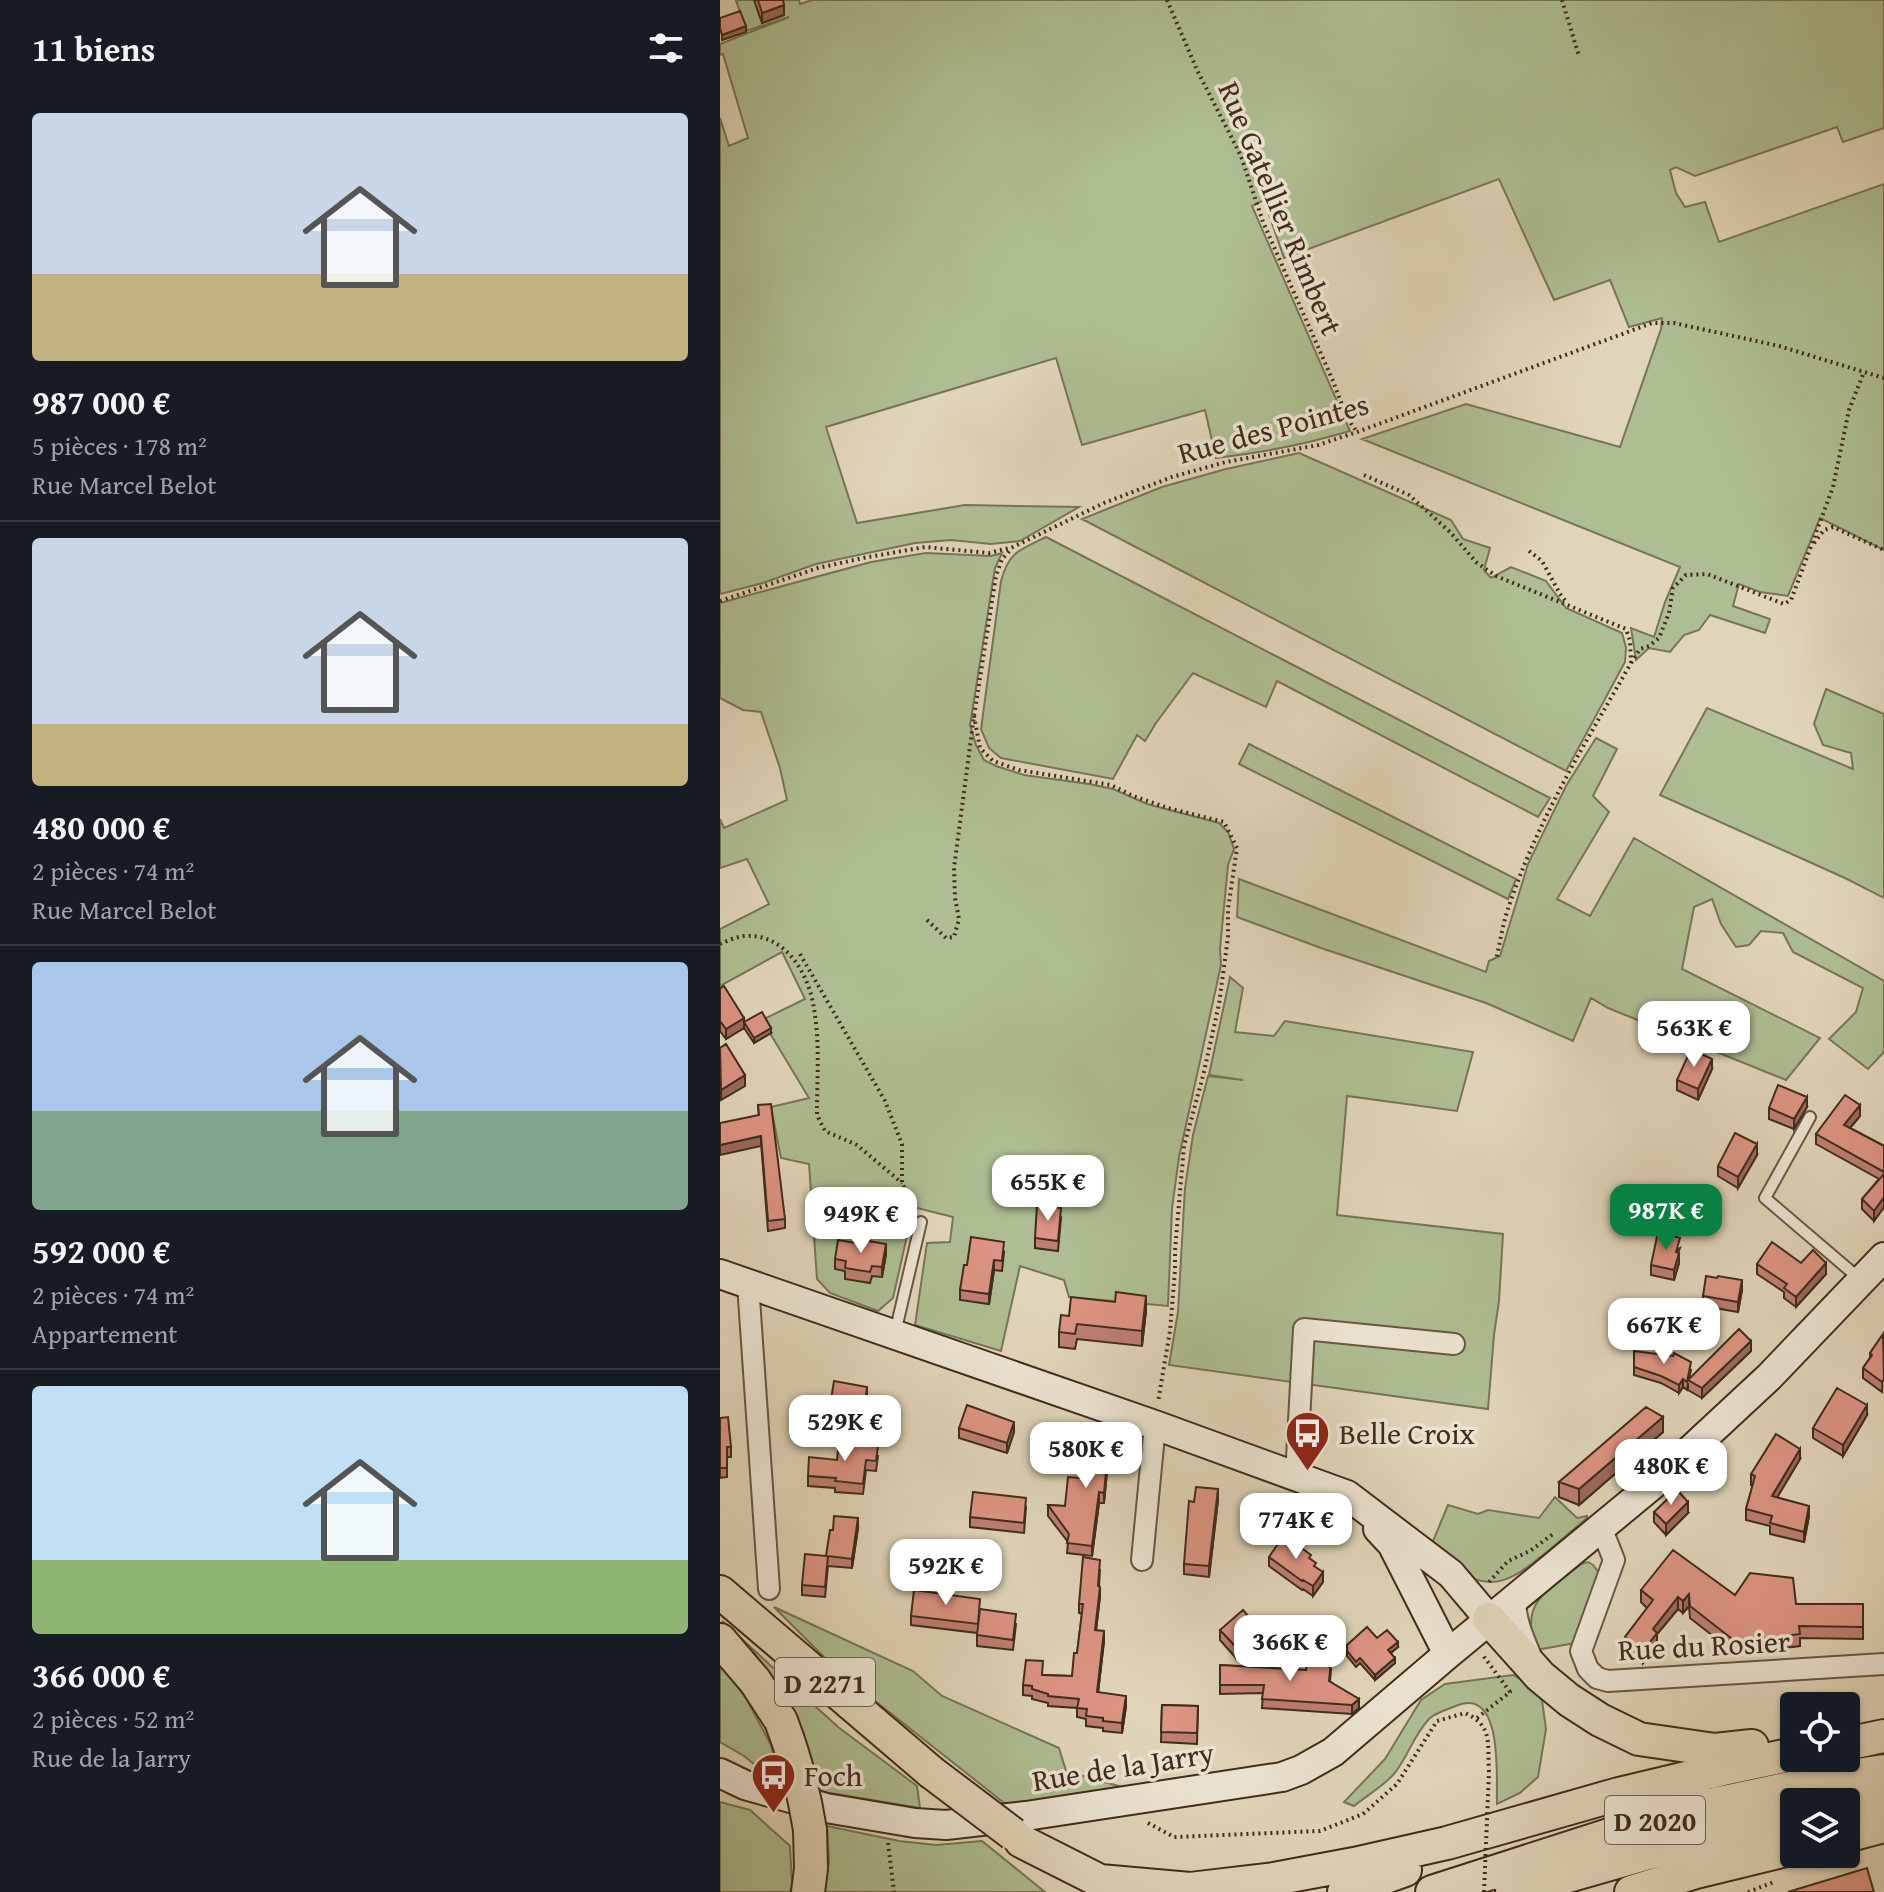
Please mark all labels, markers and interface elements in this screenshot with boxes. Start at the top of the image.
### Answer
text: 11 biens [32,24,155,73]
icon: filters [644,26,688,70]
street label: Rue Gatellier Rimbert [1208,74,1355,342]
icon: home [288,165,432,309]
text: 987 000 € [32,377,170,426]
street label: Rue des Pointes [1173,381,1373,475]
text: 5 pièces · 178 m² [32,426,207,465]
text: Rue Marcel Belot [32,465,216,504]
icon: home [288,590,432,734]
text: 480 000 € [32,802,170,851]
text: 2 pièces · 74 m² [32,851,194,890]
text: Rue Marcel Belot [32,890,216,929]
pin: 563K € [1629,1001,1759,1069]
text: 563K € [1656,1007,1732,1046]
icon: home [288,1014,432,1158]
pin: 655K € [983,1155,1113,1223]
text: 655K € [1010,1161,1086,1200]
pin: 987K € [1601,1184,1731,1252]
pin: 949K € [796,1187,926,1255]
text: 987K € [1628,1190,1704,1229]
text: 949K € [823,1193,899,1232]
text: 592 000 € [32,1226,170,1275]
text: 2 pièces · 74 m² [32,1275,194,1314]
pin: 667K € [1599,1298,1729,1366]
text: 667K € [1626,1304,1702,1343]
text: Appartement [32,1314,177,1353]
pin: 529K € [780,1395,910,1463]
text: 529K € [807,1401,883,1440]
bus stop icon: Belle Croix [1284,1409,1332,1472]
place label: Belle Croix [1339,1411,1476,1455]
pin: 580K € [1021,1422,1151,1490]
text: 580K € [1048,1428,1124,1467]
icon: home [288,1438,432,1582]
pin: 480K € [1606,1439,1736,1507]
text: 480K € [1633,1445,1709,1484]
pin: 774K € [1231,1493,1361,1561]
text: 774K € [1258,1499,1334,1538]
pin: 592K € [881,1539,1011,1607]
text: 592K € [908,1545,984,1584]
pin: 366K € [1225,1615,1355,1683]
street label: Rue du Rosier [1617,1619,1791,1671]
text: 366K € [1252,1621,1328,1660]
text: 366 000 € [32,1650,170,1699]
road number: D 2271 [775,1658,875,1706]
map controls [1780,1692,1860,1868]
button: locate [1780,1692,1860,1772]
text: 2 pièces · 52 m² [32,1699,194,1738]
street label: Rue de la Jarry [1029,1730,1217,1802]
text: Rue de la Jarry [32,1738,191,1777]
bus stop icon: Foch [749,1751,797,1814]
place label: Foch [804,1753,863,1797]
button: layers [1780,1788,1860,1868]
road number: D 2020 [1605,1796,1705,1844]

